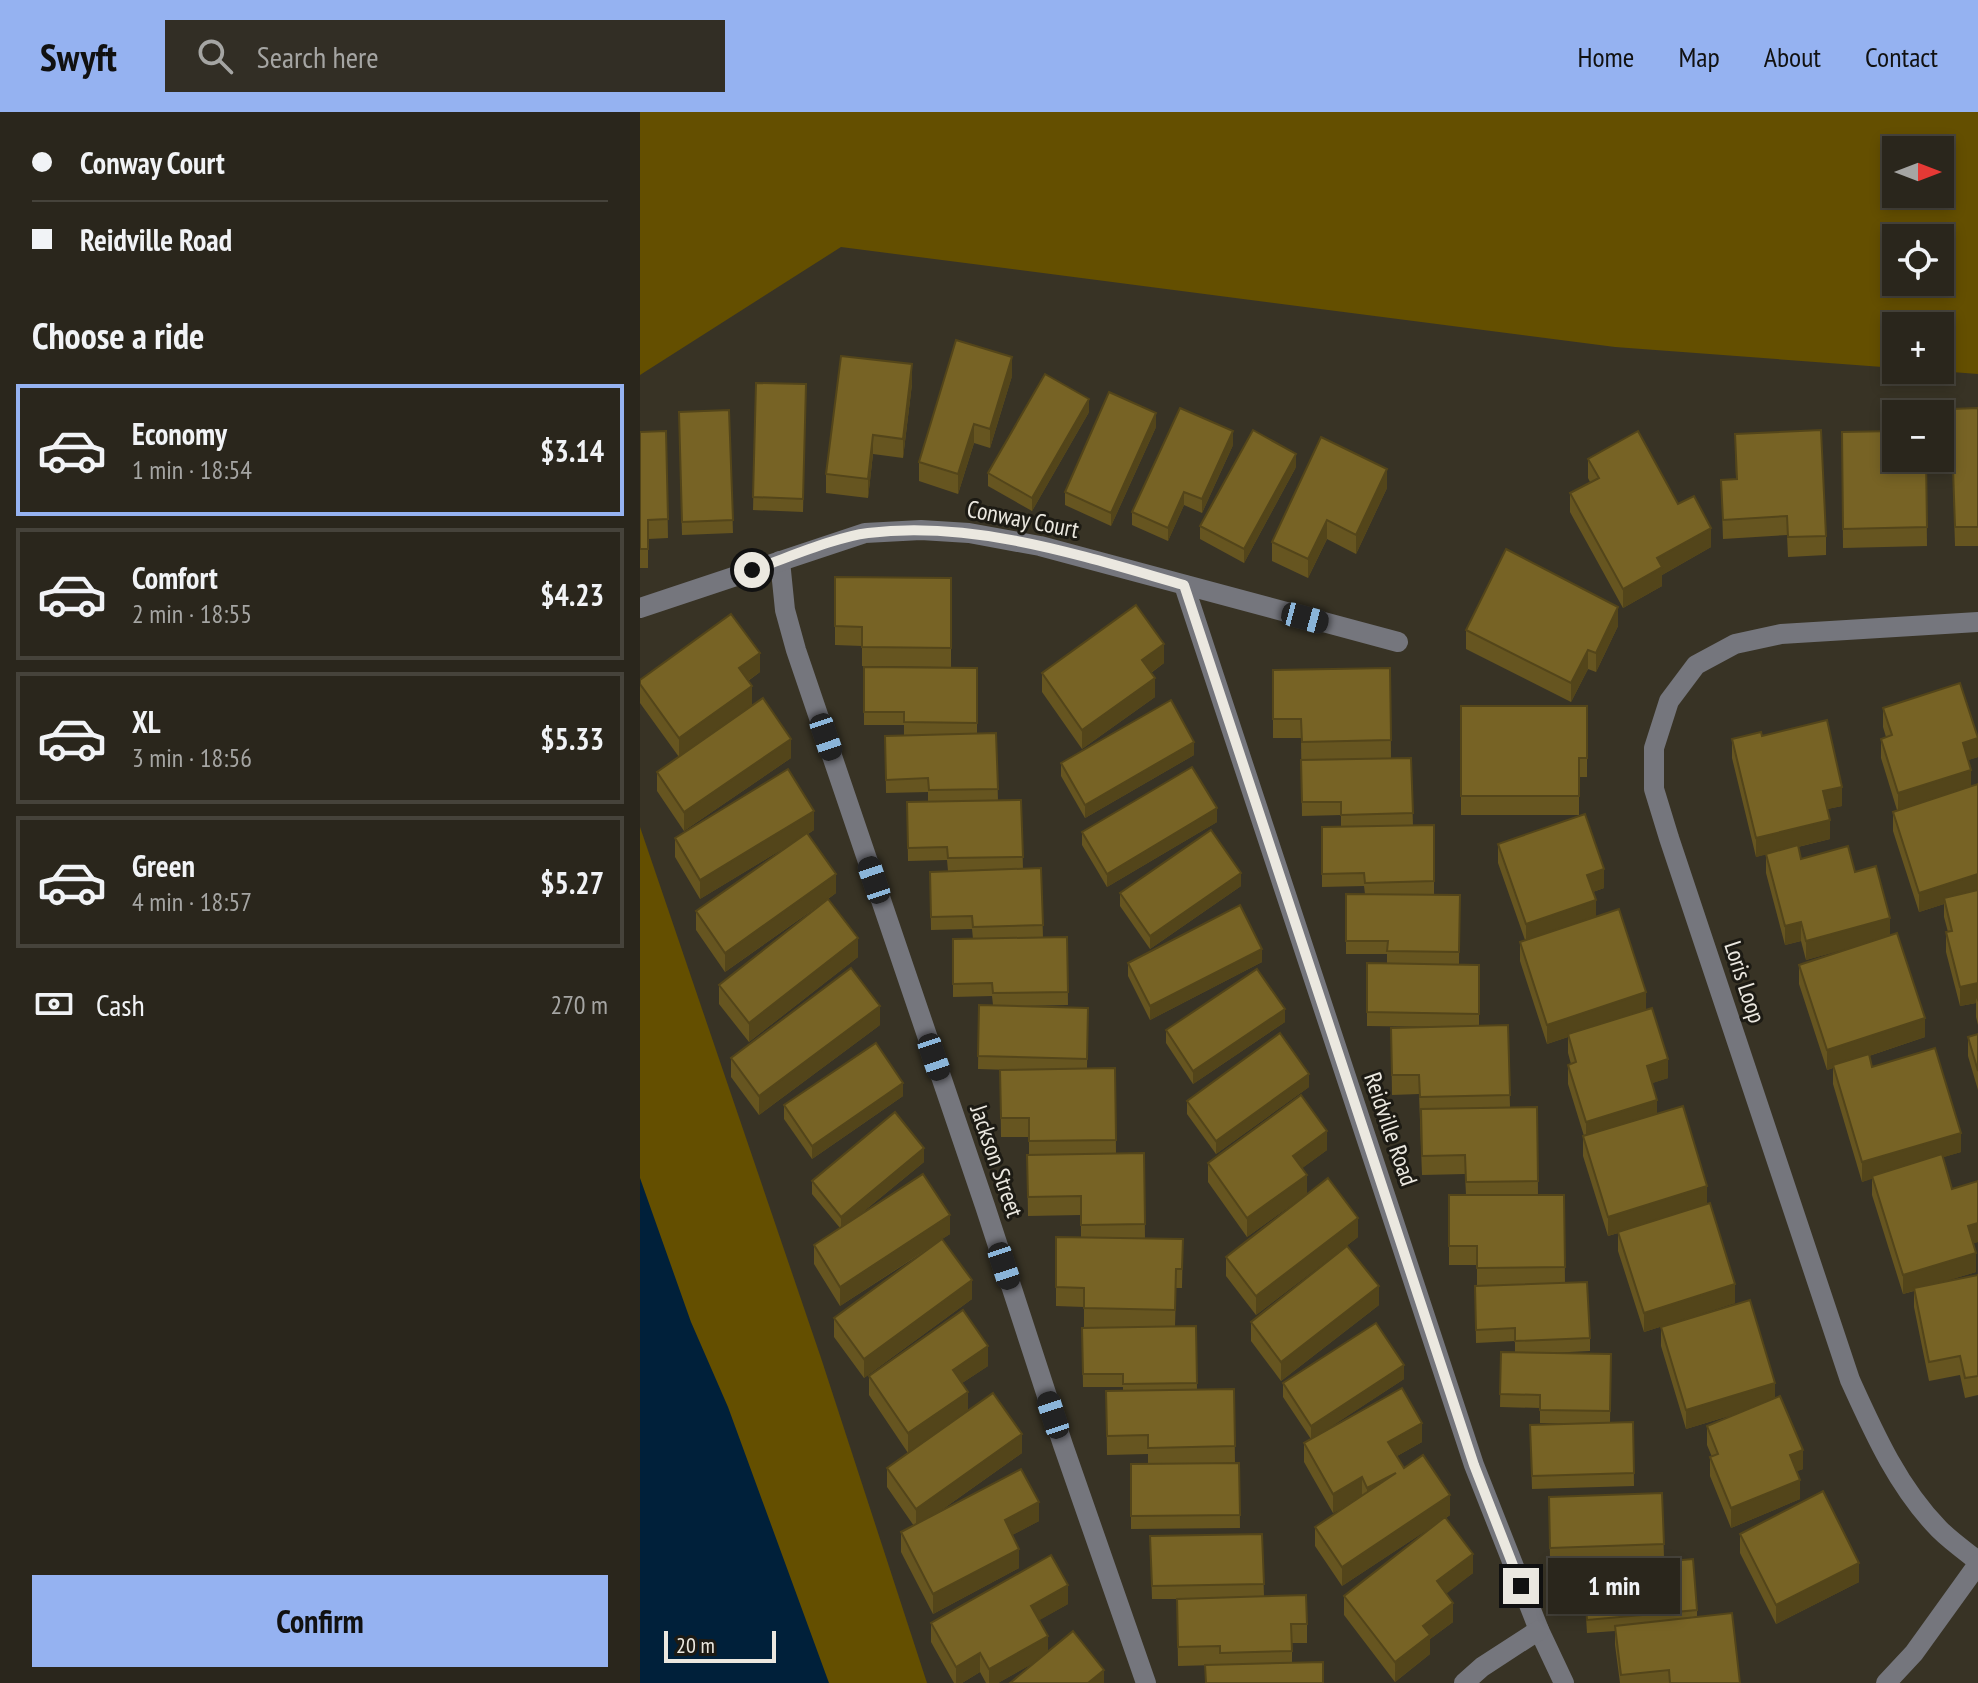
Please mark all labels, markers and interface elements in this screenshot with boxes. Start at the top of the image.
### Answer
search box [165,20,725,92]
text: Swyft [40,32,117,81]
icon: search [193,34,237,78]
text: Search here [257,37,379,76]
text: Home [1578,38,1634,75]
text: Map [1678,38,1720,75]
text: About [1764,38,1821,75]
text: Contact [1865,38,1938,75]
north arrow [1882,136,1954,208]
map controls [1882,136,1954,472]
text: Conway Court [80,143,225,182]
text: Reidville Road [80,220,232,259]
button: locate [1882,224,1954,296]
text: Choose a ride [32,312,204,359]
button: + [1882,312,1954,384]
button: − [1882,400,1954,472]
icon: car [36,414,108,486]
text: Economy [132,414,227,453]
text: $3.14 [540,431,604,470]
text: 1 min · 18:54 [132,453,252,486]
street label: Conway Court [964,493,1082,545]
route start [734,552,770,588]
icon: car [36,558,108,630]
text: Comfort [132,558,218,597]
text: $4.23 [540,575,604,614]
text: 2 min · 18:55 [132,597,252,630]
car [1279,600,1331,636]
icon: car [36,702,108,774]
text: XL [132,702,161,741]
car [807,710,845,764]
text: $5.33 [540,719,604,758]
text: 3 min · 18:56 [132,741,252,774]
icon: car [36,846,108,918]
text: Green [132,846,195,885]
car [855,853,893,907]
text: $5.27 [540,863,604,902]
text: 4 min · 18:57 [132,885,252,918]
street label: Loris Loop [1717,937,1773,1027]
icon: cash [32,982,76,1026]
text: Cash [96,985,145,1024]
text: 270 m [550,988,608,1021]
car [915,1030,953,1084]
street label: Reidville Road [1357,1068,1425,1190]
street label: Jackson Street [963,1100,1031,1222]
car [985,1239,1023,1293]
car [1034,1388,1072,1442]
callout: 1 min [1549,1558,1681,1614]
route end [1503,1568,1539,1604]
text: 1 min [1588,1569,1640,1602]
button: Confirm [32,1575,608,1667]
scale bar [664,1627,776,1663]
text: 20 m [676,1631,715,1659]

